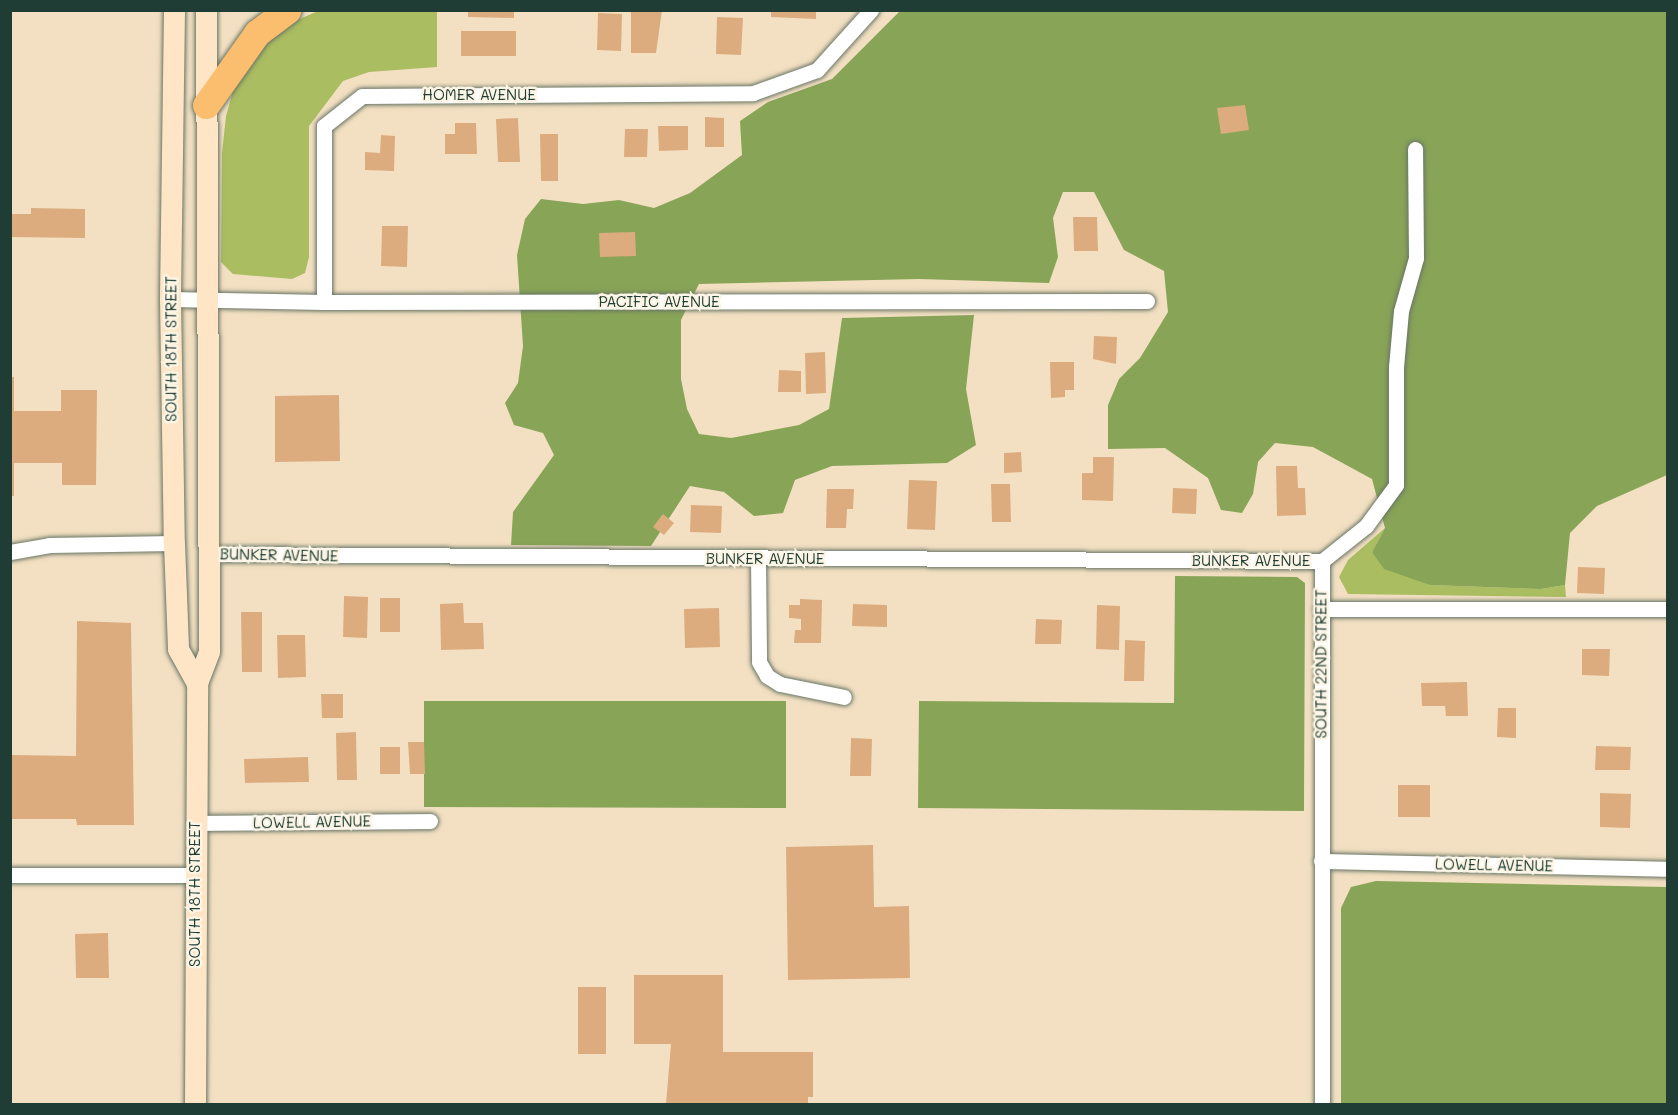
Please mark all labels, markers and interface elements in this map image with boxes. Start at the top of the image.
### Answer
street label: HOMER AVENUE [422,86,536,104]
street label: SOUTH 18TH STREET [162,276,180,422]
street label: PACIFIC AVENUE [598,293,720,311]
street label: BUNKER AVENUE [220,545,338,565]
street label: BUNKER AVENUE [706,550,824,568]
street label: BUNKER AVENUE [1192,552,1310,570]
street label: SOUTH 22ND STREET [1312,589,1330,739]
street label: LOWELL AVENUE [253,812,371,832]
street label: SOUTH 18TH STREET [186,821,204,967]
street label: LOWELL AVENUE [1435,855,1553,875]

